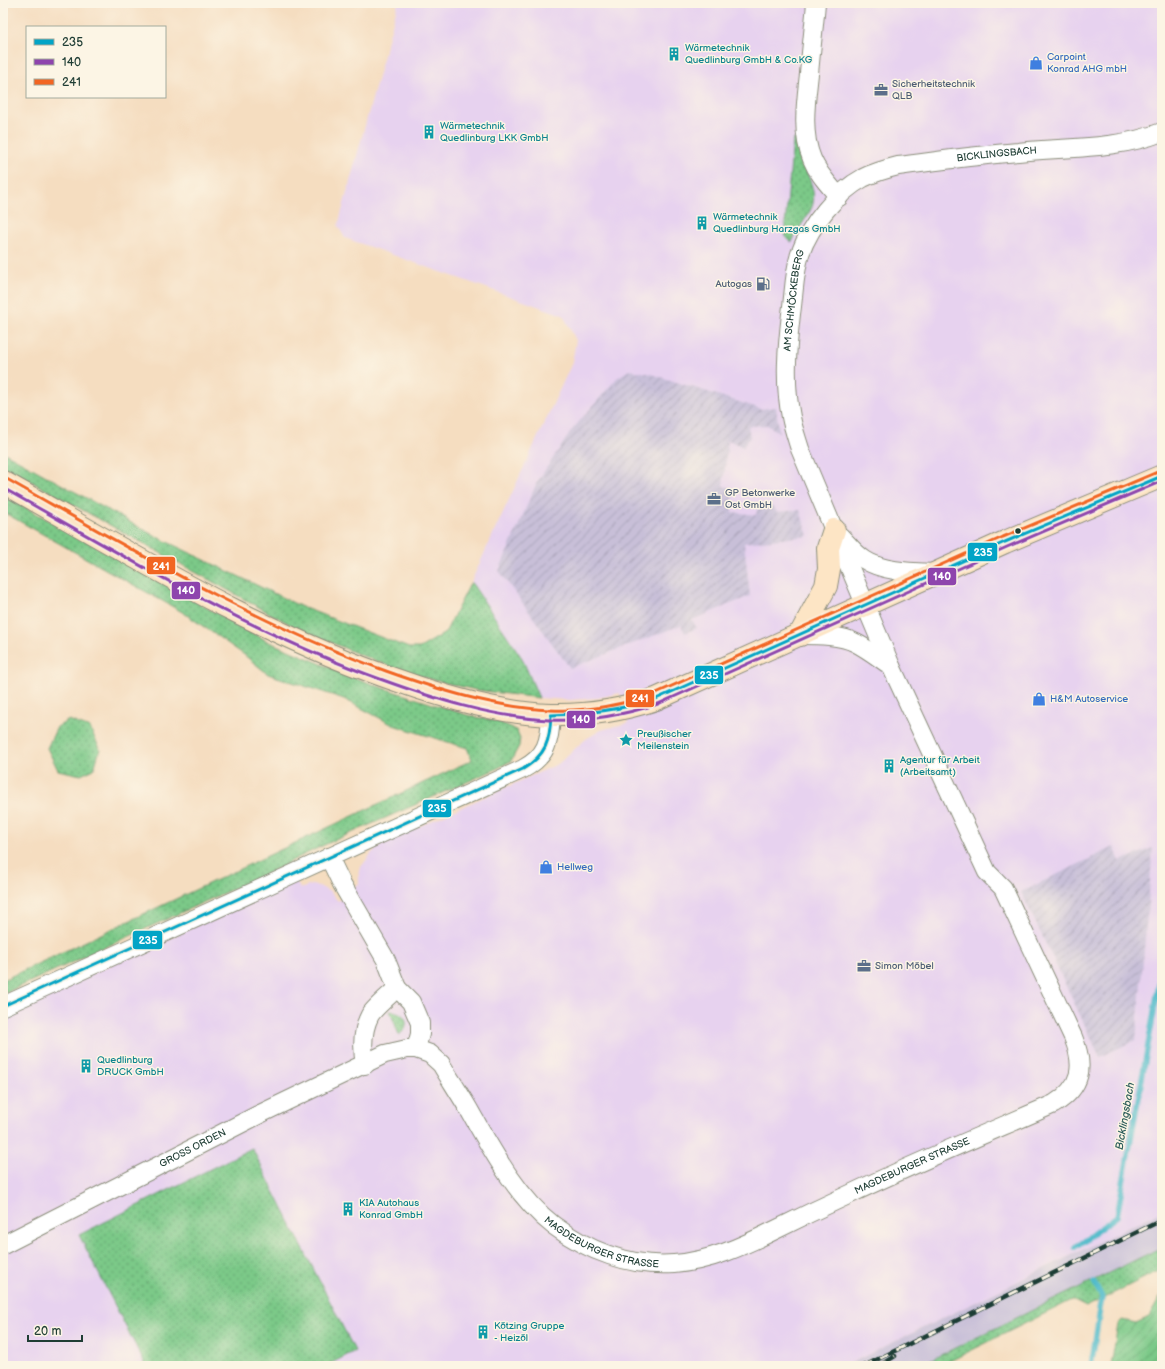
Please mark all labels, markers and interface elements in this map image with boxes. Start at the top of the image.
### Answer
legend [26,26,166,98]
text: 235 [62,35,83,50]
place label: Wärmetechnik Quedlinburg GmbH & Co.KG [685,42,813,66]
building icon: Wärmetechnik Quedlinburg GmbH & Co.KG [666,46,682,62]
place label: Carpoint Konrad AHG mbH [1047,51,1127,75]
text: 140 [62,55,81,70]
shop icon: Carpoint Konrad AHG mbH [1028,55,1044,71]
text: 241 [62,75,81,90]
place label: Sicherheitstechnik QLB [892,78,975,102]
office icon: Sicherheitstechnik QLB [873,82,889,98]
place label: Wärmetechnik Quedlinburg LKK GmbH [440,120,548,144]
building icon: Wärmetechnik Quedlinburg LKK GmbH [421,124,437,140]
street label: BICKLINGSBACH [956,144,1037,164]
place label: Wärmetechnik Quedlinburg Harzgas GmbH [713,211,841,235]
building icon: Wärmetechnik Quedlinburg Harzgas GmbH [694,215,710,231]
street label: AM SCHMÖCKEBERG [781,248,807,352]
fuel station icon: Autogas [755,276,771,292]
place label: Autogas [716,278,752,290]
place label: GP Betonwerke Ost GmbH [725,487,795,511]
office icon: GP Betonwerke Ost GmbH [706,491,722,507]
unlabelled marker [1013,526,1023,536]
line badge: 235 [967,542,998,562]
text: 235 [973,546,993,559]
line badge: 241 [146,556,176,575]
text: 241 [152,560,170,573]
line badge: 140 [927,567,957,586]
text: 140 [933,570,951,583]
line badge: 140 [171,581,201,600]
text: 140 [177,584,195,597]
line badge: 235 [694,665,724,685]
text: 235 [699,669,719,682]
line badge: 241 [625,689,655,708]
shop icon: H&M Autoservice [1031,691,1047,707]
text: 241 [631,692,649,705]
place label: H&M Autoservice [1050,693,1128,705]
line badge: 140 [566,710,596,729]
text: 140 [572,713,590,726]
place label: Preußischer Meilenstein [637,728,692,752]
place icon: Preußischer Meilenstein [618,732,634,748]
place label: Agentur für Arbeit (Arbeitsamt) [900,754,980,778]
building icon: Agentur für Arbeit (Arbeitsamt) [881,758,897,774]
line badge: 235 [422,799,452,818]
text: 235 [427,802,447,815]
shop icon: Hellweg [538,859,554,875]
place label: Hellweg [557,861,593,873]
line badge: 235 [132,930,163,950]
text: 235 [138,934,158,947]
office icon: Simon Möbel [856,958,872,974]
place label: Simon Möbel [875,960,934,972]
place label: Quedlinburg DRUCK GmbH [97,1054,164,1078]
building icon: Quedlinburg DRUCK GmbH [78,1058,94,1074]
water label: Bicklingsbach [1113,1081,1137,1151]
street label: GROSS ORDEN [157,1126,228,1170]
street label: MAGDEBURGER STRASSE [853,1135,972,1197]
place label: KIA Autohaus Konrad GmbH [359,1197,423,1221]
building icon: KIA Autohaus Konrad GmbH [340,1201,356,1217]
street label: MAGDEBURGER STRASSE [541,1214,660,1270]
scale bar [28,1317,82,1343]
place label: Kötzing Gruppe - Heizöl [494,1320,564,1344]
text: 20 m [34,1324,61,1339]
building icon: Kötzing Gruppe - Heizöl [475,1324,491,1340]

